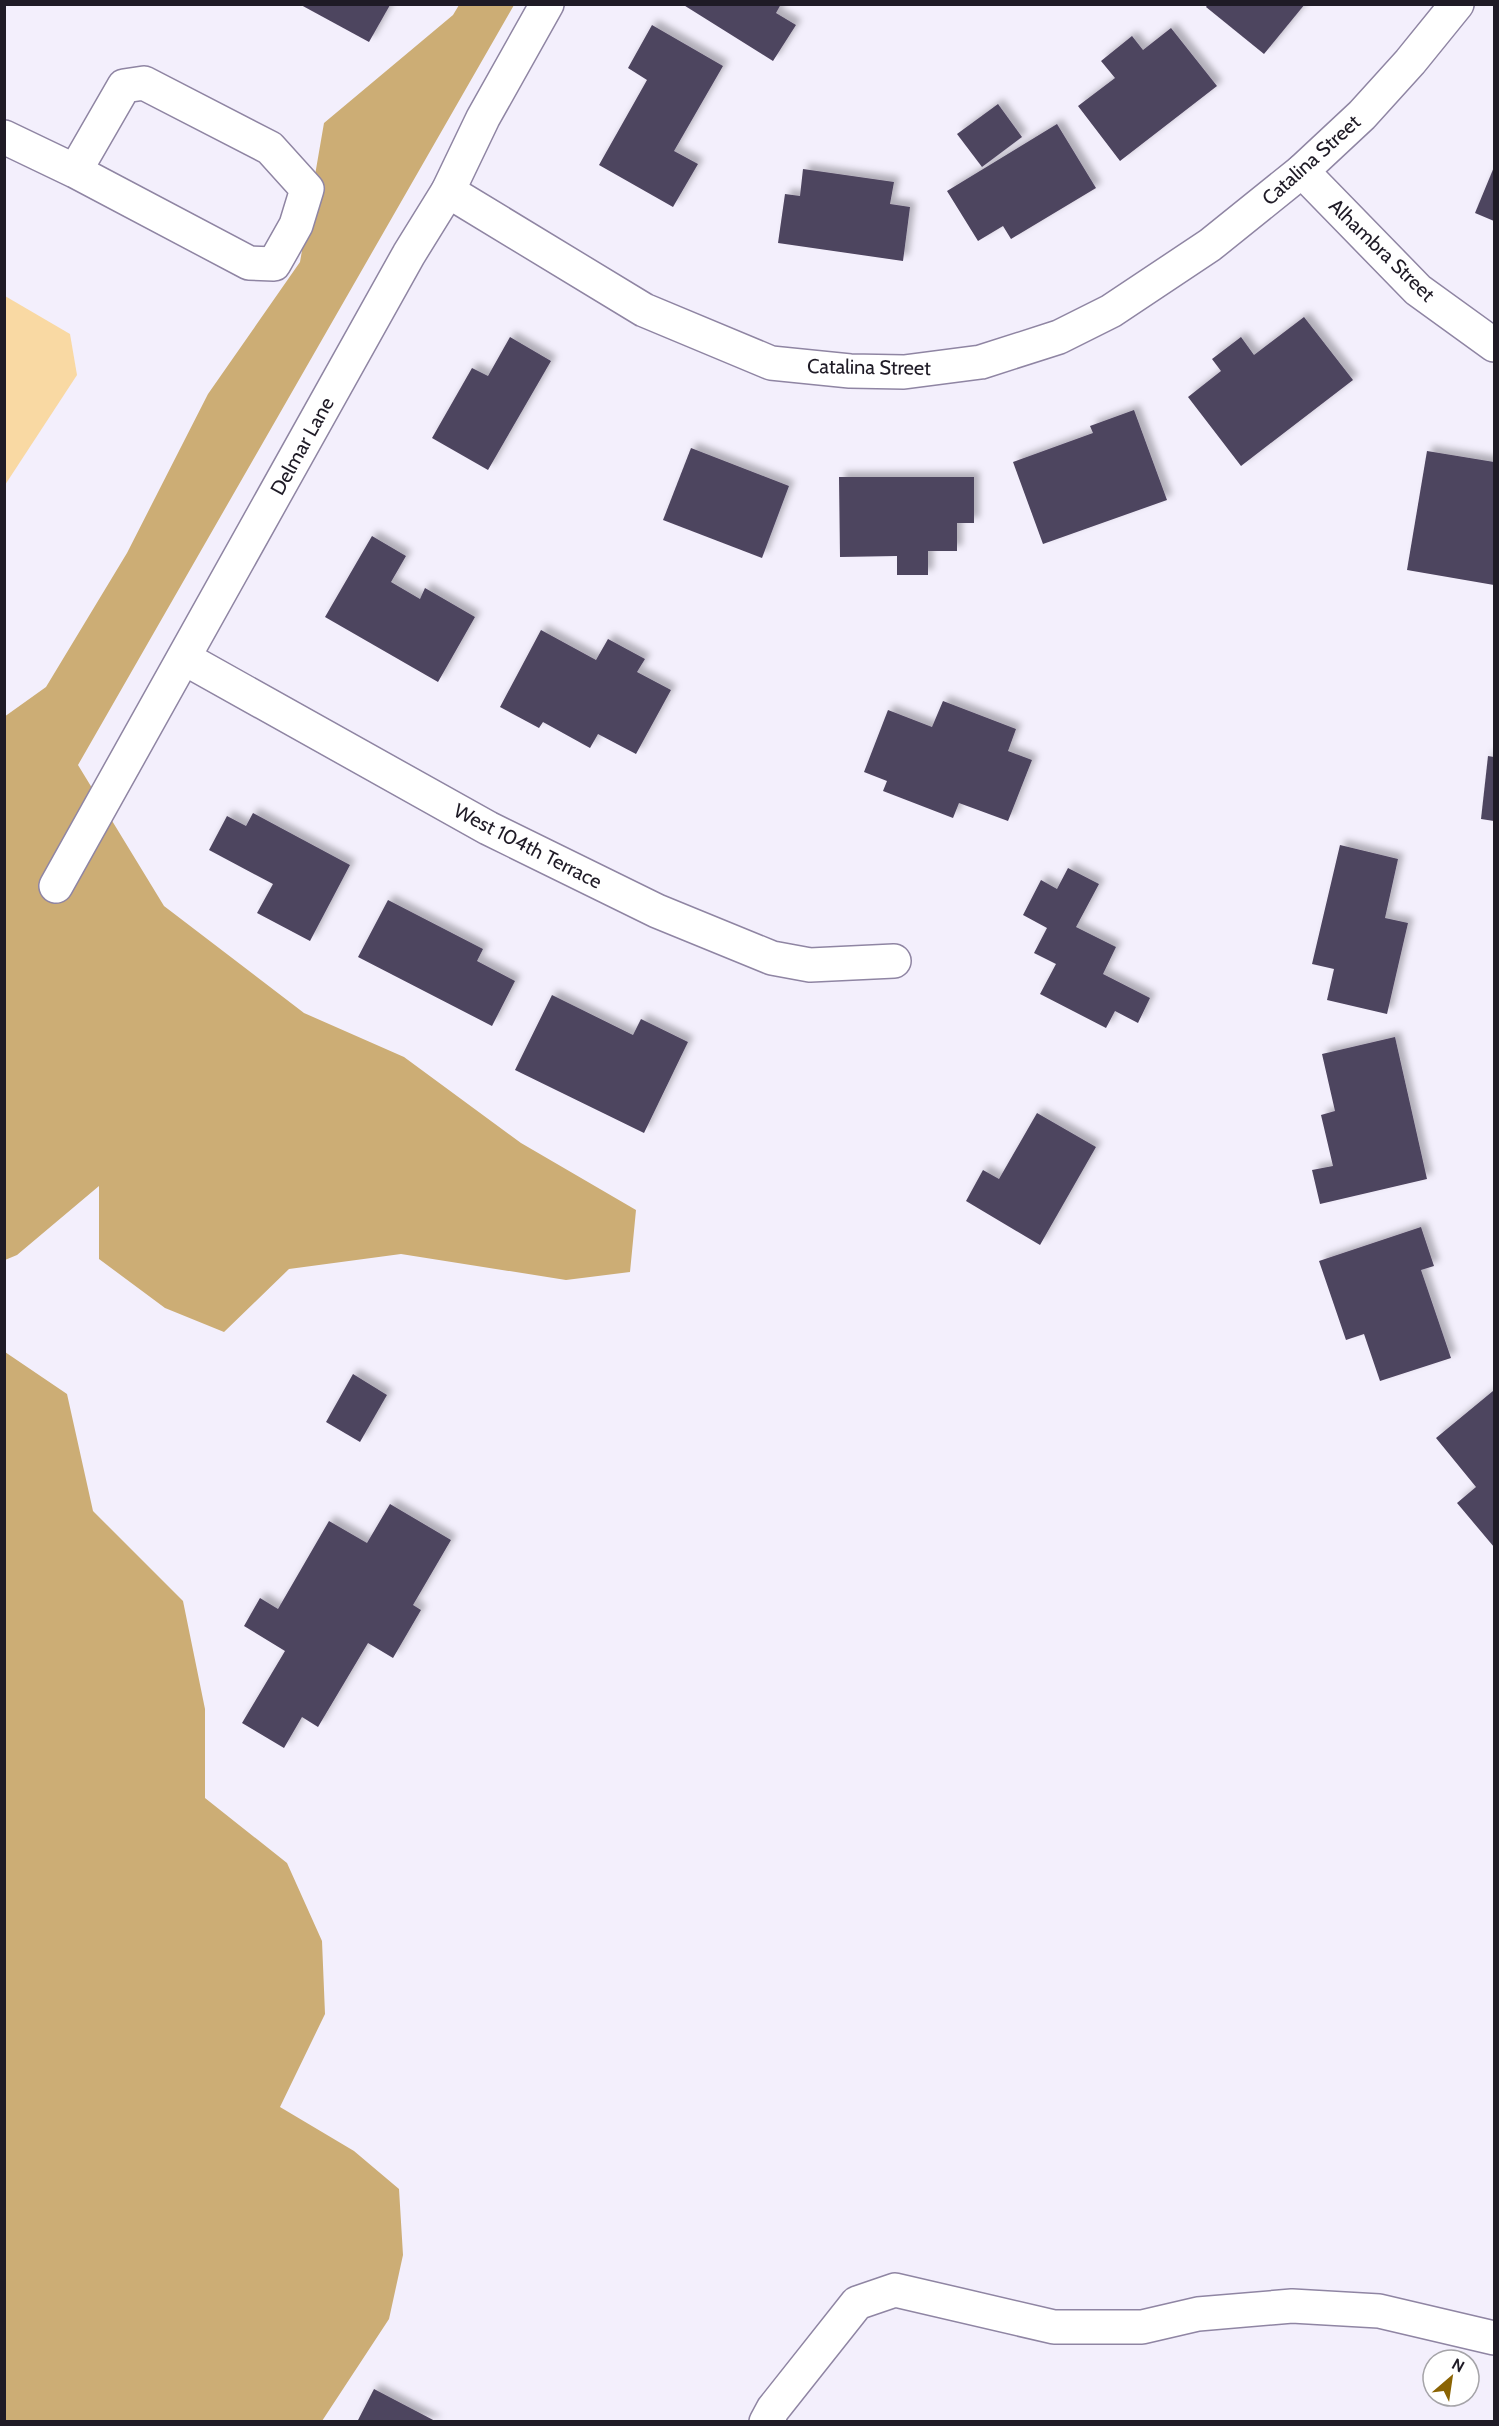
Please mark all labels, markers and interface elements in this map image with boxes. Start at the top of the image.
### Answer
street label: Catalina Street [1257,110,1365,210]
street label: Alhambra Street [1324,194,1440,307]
street label: Catalina Street [807,354,931,380]
street label: Delmar Lane [265,393,339,499]
street label: West 104th Terrace [450,798,606,894]
north arrow [1421,2348,1481,2408]
text: N [1448,2354,1468,2376]

